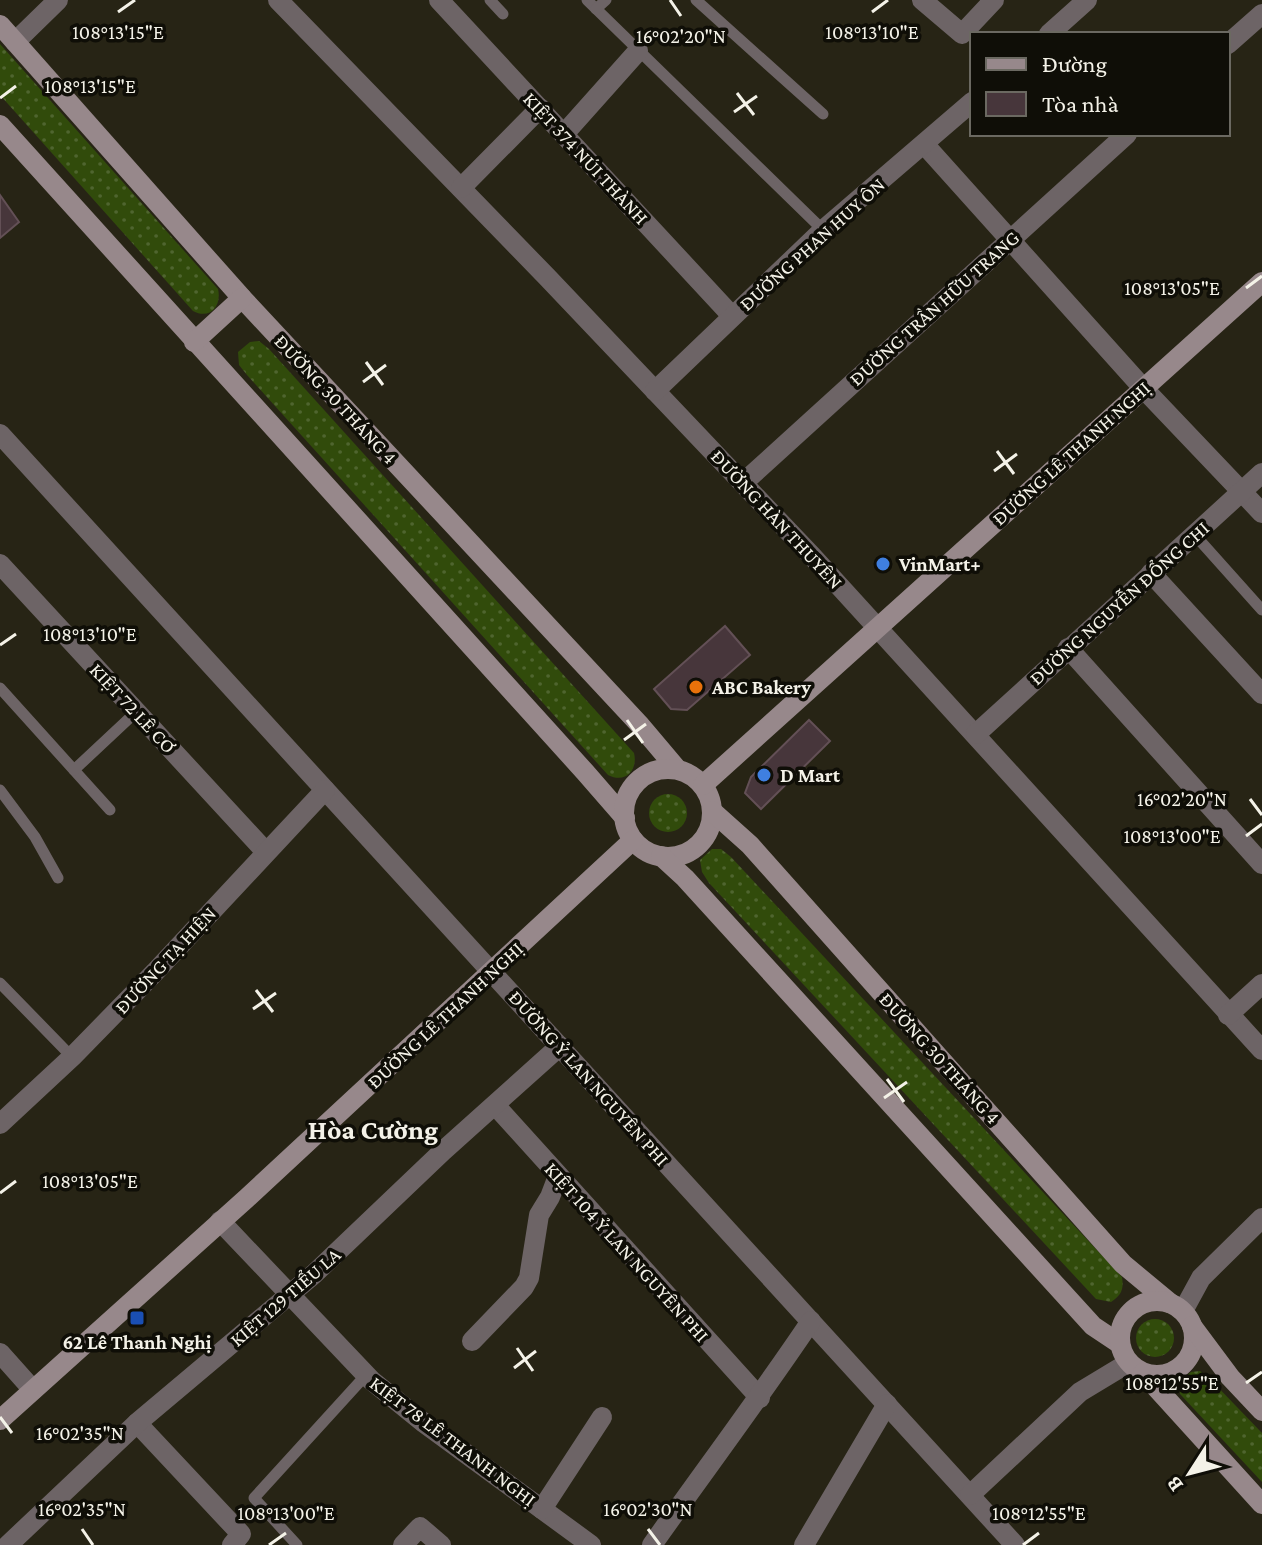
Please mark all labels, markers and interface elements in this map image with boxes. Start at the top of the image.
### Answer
text: 108°13'15"E [72,21,164,43]
text: 108°13'10"E [825,21,919,43]
text: 16°02'20"N [636,25,726,47]
legend [970,32,1230,136]
text: Đường [1042,50,1108,77]
text: 108°13'15"E [44,75,136,97]
street label: KIỆT 374 NÚI THÀNH [518,87,653,229]
text: Tòa nhà [1042,90,1119,117]
street label: ĐƯỜNG PHAN HUY ÔN [735,173,889,315]
street label: ĐƯỜNG TRẦN HỮU TRANG [844,225,1023,390]
text: 108°13'05"E [1124,277,1220,299]
street label: ĐƯỜNG 30 THÁNG 4 [270,330,402,468]
street label: ĐƯỜNG LÊ THANH NGHỊ [988,376,1155,530]
street label: ĐƯỜNG HÀN THUYÊN [707,445,847,593]
street label: ĐƯỜNG NGUYỄN ĐỔNG CHI [1024,516,1213,689]
place label: VinMart+ [898,553,981,575]
marker: VinMart+ [874,555,892,573]
text: 108°13'10"E [43,623,137,645]
street label: KIỆT 72 LÊ CƠ [85,658,181,759]
place label: ABC Bakery [711,676,811,698]
marker: ABC Bakery [687,678,705,696]
place label: D Mart [780,764,841,786]
marker: D Mart [755,766,773,784]
text: 16°02'20"N [1137,788,1227,810]
text: 108°13'00"E [1123,825,1221,847]
street label: ĐƯỜNG TẠ HIỆN [110,902,221,1019]
street label: ĐƯỜNG LÊ THANH NGHỊ [363,937,528,1093]
street label: ĐƯỜNG Ỷ LAN NGUYÊN PHI [505,986,673,1170]
street label: ĐƯỜNG 30 THÁNG 4 [875,988,1005,1128]
district label: Hòa Cường [308,1114,438,1145]
street label: KIỆT 104 Ỷ LAN NGUYÊN PHI [540,1158,713,1347]
text: 108°13'05"E [42,1170,138,1192]
street label: KIỆT 129 TIỂU LA [225,1242,346,1352]
marker: 62 Lê Thanh Nghị [128,1309,146,1327]
place label: 62 Lê Thanh Nghị [62,1331,212,1353]
street label: KIỆT 78 LÊ THANH NGHỊ [365,1372,540,1511]
text: 108°12'55"E [1125,1372,1219,1394]
text: 16°02'35"N [36,1422,124,1444]
north arrow [1150,1433,1230,1513]
text: B [1160,1472,1188,1497]
text: 16°02'35"N [38,1498,126,1520]
text: 16°02'30"N [603,1498,693,1520]
text: 108°13'00"E [237,1502,335,1524]
text: 108°12'55"E [992,1502,1086,1524]

